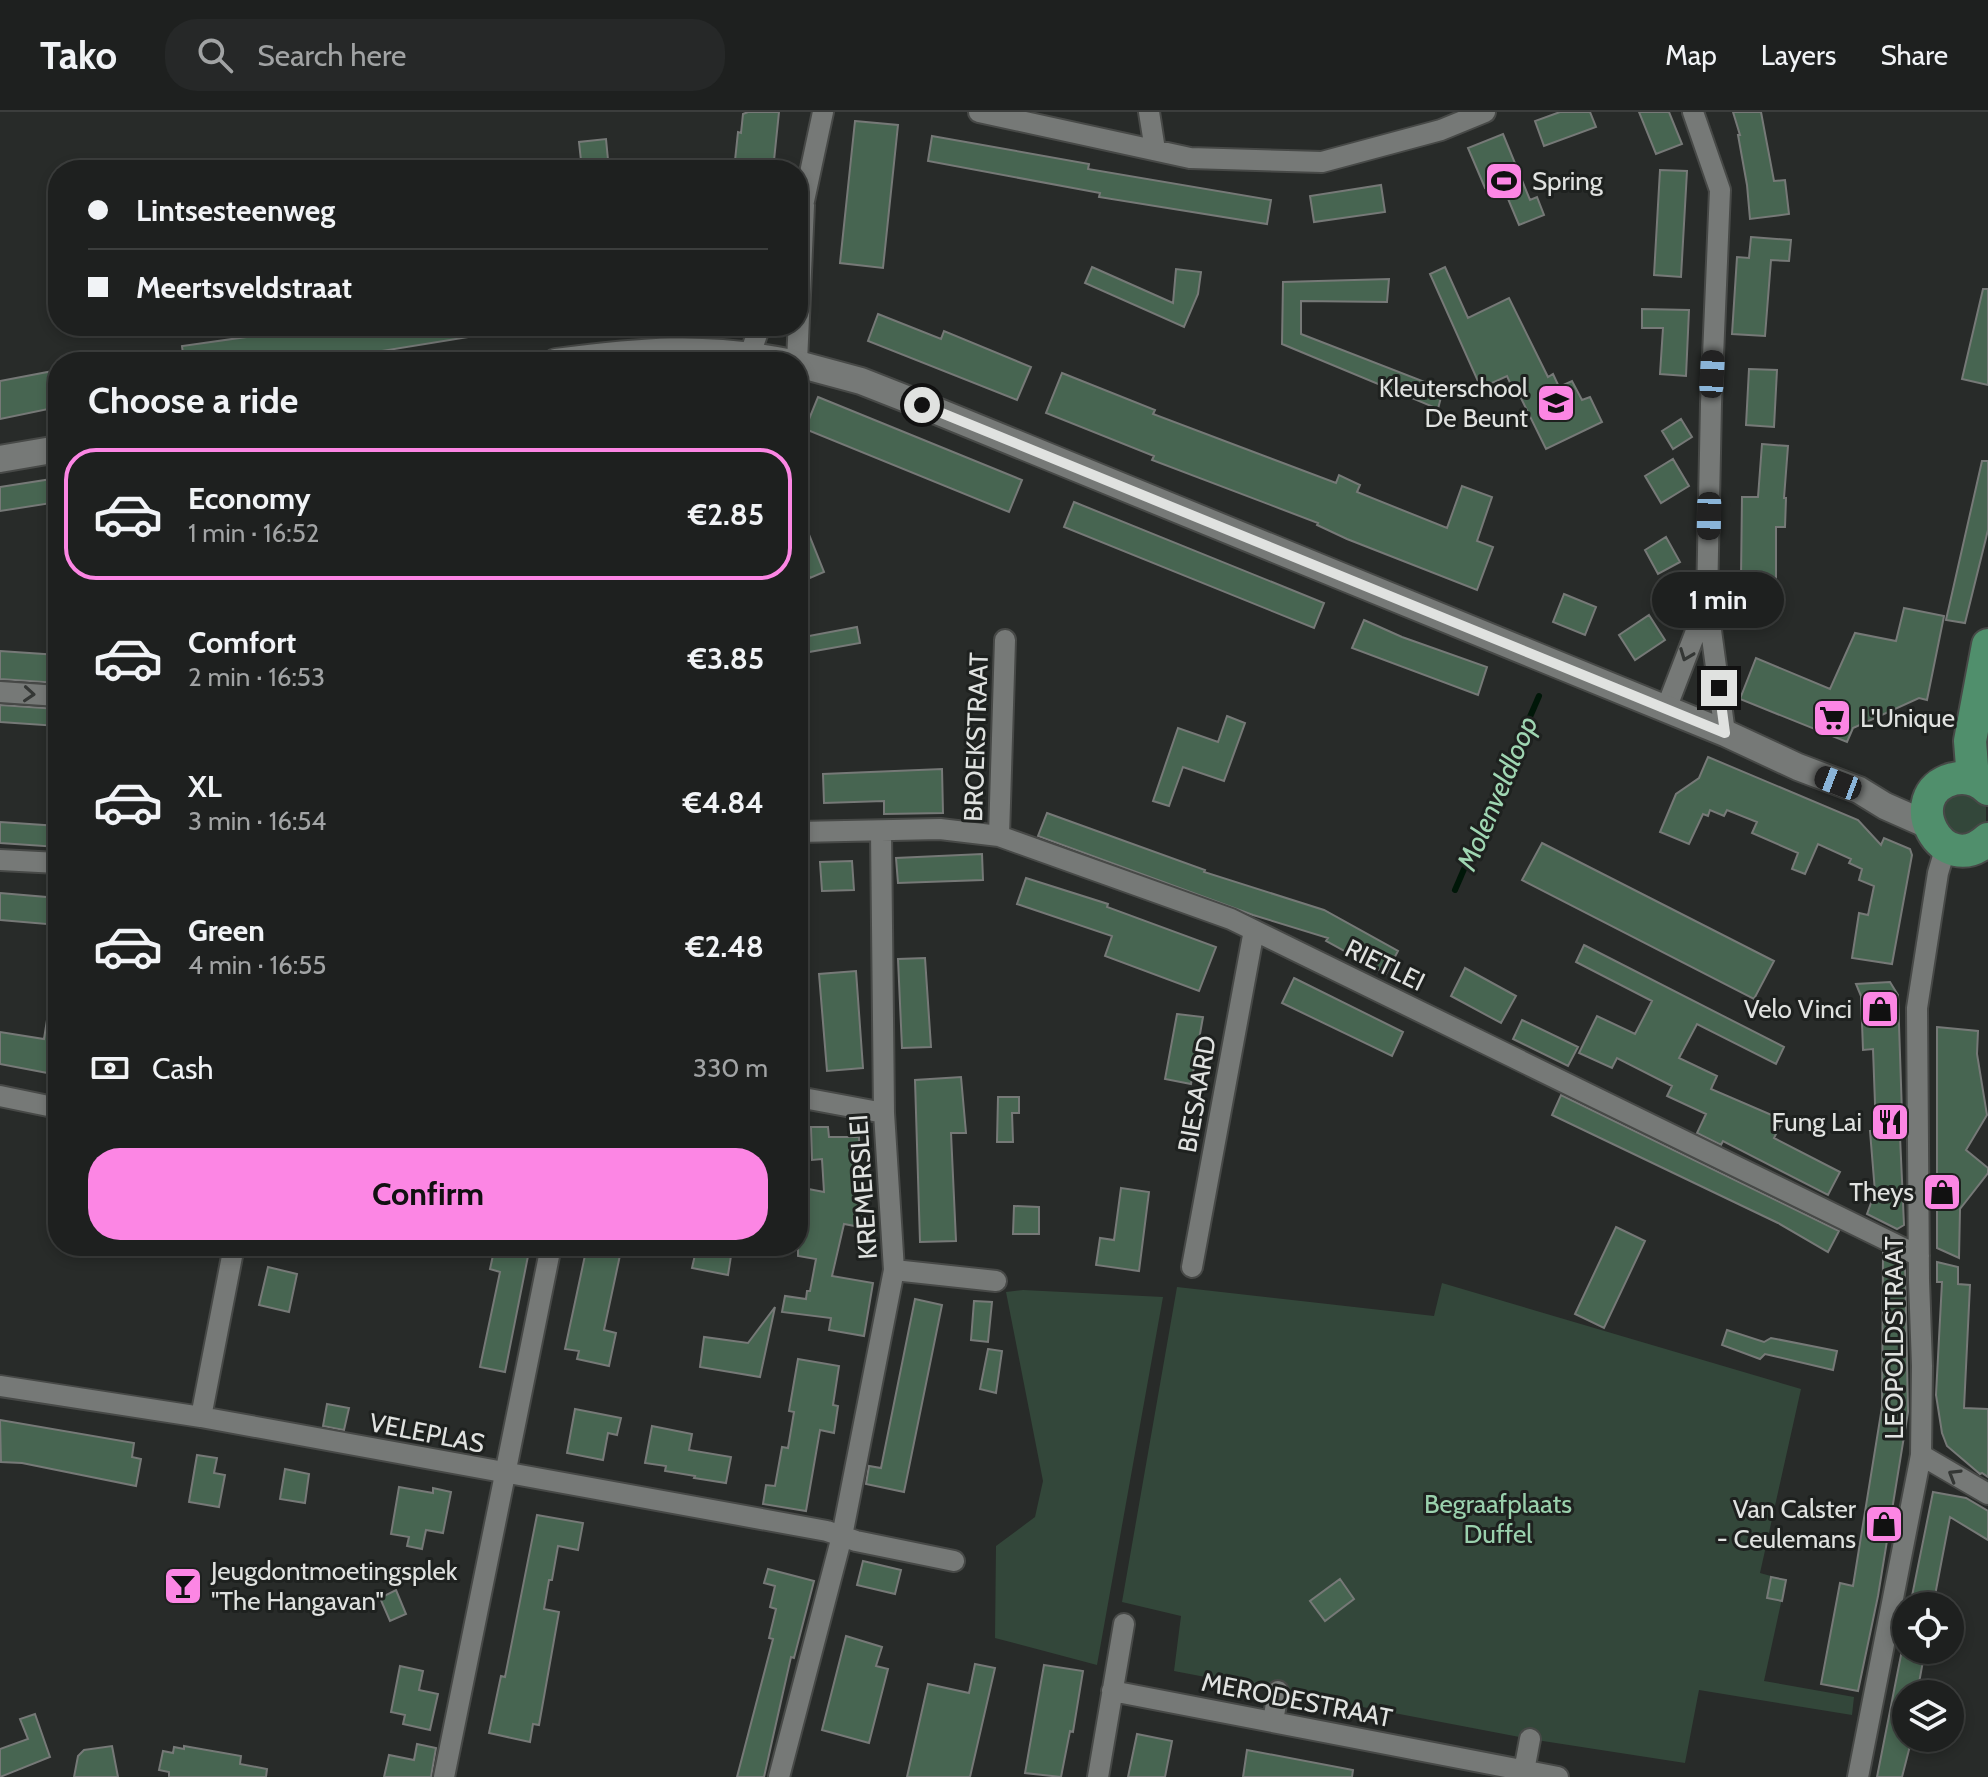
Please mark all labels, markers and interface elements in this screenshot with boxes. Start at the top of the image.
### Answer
search box [165,19,725,91]
text: Tako [40,32,117,79]
icon: search [193,33,237,77]
text: Search here [257,37,406,74]
text: Map [1665,38,1717,72]
text: Layers [1761,38,1836,72]
text: Share [1880,38,1948,72]
sports icon: Spring [1483,160,1525,202]
place label: Spring [1532,165,1604,197]
text: Lintsesteenweg [136,192,335,229]
text: Meertsveldstraat [136,269,352,306]
car [1699,349,1725,399]
place label: Kleuterschool De Beunt [1379,372,1528,434]
text: Choose a ride [88,378,298,422]
school or university icon: Kleuterschool De Beunt [1535,382,1577,424]
route start [904,387,940,423]
icon: car [92,478,164,550]
text: Economy [188,480,311,517]
car [1697,492,1721,540]
text: €2.85 [688,496,764,533]
text: 1 min · 16:52 [188,517,319,549]
callout: 1 min [1653,572,1785,628]
text: 1 min [1689,584,1747,616]
icon: car [92,622,164,694]
text: Comfort [188,624,296,661]
text: €3.85 [688,640,764,677]
one-way arrow [1679,647,1696,661]
street label: BROEKSTRAAT [957,652,995,822]
text: 2 min · 16:53 [188,661,325,693]
route end [1701,670,1737,706]
one-way arrow [23,685,36,702]
supermarket icon: L'Unique [1811,697,1853,739]
place label: L'Unique [1860,702,1955,734]
water label: Molenveldloop [1449,711,1545,876]
car [1811,763,1865,803]
icon: car [92,766,164,838]
text: XL [188,768,222,805]
text: €4.84 [683,784,764,821]
text: 3 min · 16:54 [188,805,326,837]
icon: car [92,910,164,982]
text: Green [188,912,265,949]
text: €2.48 [685,928,764,965]
street label: RIETLEI [1340,932,1430,998]
text: 4 min · 16:55 [188,949,326,981]
shop icon: Velo Vinci [1859,988,1901,1030]
place label: Velo Vinci [1744,993,1852,1025]
street label: BIESAARD [1171,1033,1223,1155]
icon: cash [88,1046,132,1090]
text: Cash [152,1050,214,1087]
text: 330 m [693,1052,768,1084]
restaurant icon: Fung Lai [1869,1101,1911,1143]
place label: Fung Lai [1771,1106,1862,1138]
street label: KREMERSLEI [842,1114,884,1260]
button: Confirm [88,1148,768,1240]
shop icon: Theys [1921,1171,1963,1213]
place label: Theys [1849,1176,1914,1208]
street label: LEOPOLDSTRAAT [1878,1236,1910,1440]
street label: VELEPLAS [367,1406,487,1460]
one-way arrow [1948,1469,1963,1484]
park label: Begraafplaats Duffel [1424,1488,1572,1550]
place label: Van Calster - Ceulemans [1717,1493,1857,1555]
shop icon: Van Calster - Ceulemans [1863,1503,1905,1545]
place label: Jeugdontmoetingsplek "The Hangavan" [210,1555,458,1617]
bar icon: Jeugdontmoetingsplek "The Hangavan" [162,1565,204,1607]
map controls [1892,1592,1964,1752]
button: locate [1892,1592,1964,1664]
street label: MERODESTRAAT [1199,1666,1395,1734]
button: layers [1892,1680,1964,1752]

